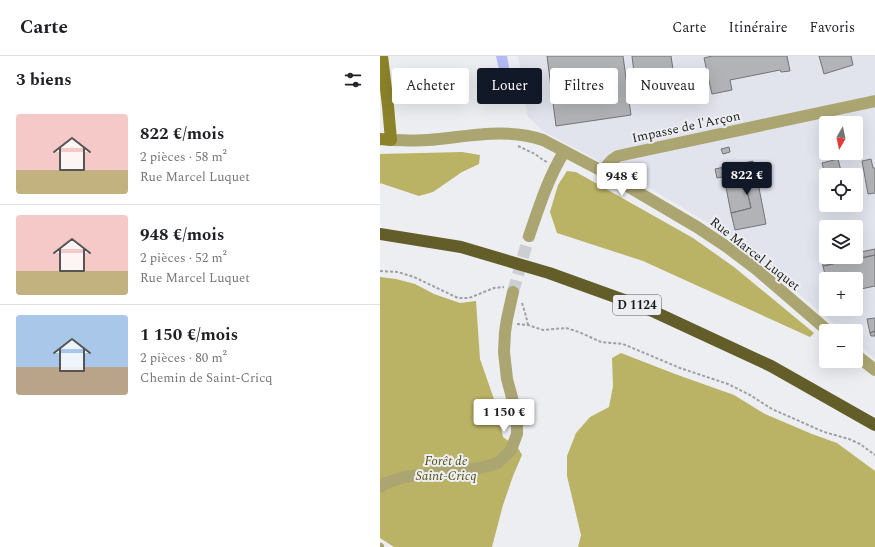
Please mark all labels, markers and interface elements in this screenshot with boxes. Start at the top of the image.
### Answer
text: Carte [20,13,68,42]
text: Carte [672,17,707,38]
text: Itinéraire [729,17,788,38]
text: Favoris [810,17,855,38]
text: 3 biens [16,67,72,93]
chip: Acheter [392,68,469,104]
chip: Louer [477,68,542,104]
chip: Filtres [550,68,618,104]
chip: Nouveau [626,68,709,104]
icon: filters [342,69,364,91]
street label: Impasse de l'Arçon [630,106,742,148]
north arrow [819,116,863,160]
map controls [819,116,863,368]
text: 822 €/mois [140,121,224,147]
icon: home [48,130,96,178]
text: 2 pièces · 58 m² [140,147,227,167]
pin: 822 € [719,162,775,196]
pin: 948 € [594,163,650,197]
text: 822 € [731,165,763,185]
text: 948 € [606,166,638,186]
text: Rue Marcel Luquet [140,167,250,187]
button: locate [819,168,863,212]
street label: Rue Marcel Luquet [706,212,805,296]
button: layers [819,220,863,264]
text: 948 €/mois [140,222,224,248]
icon: home [48,231,96,279]
text: 2 pièces · 52 m² [140,248,227,268]
text: Rue Marcel Luquet [140,268,250,288]
button: + [819,272,863,316]
road number: D 1124 [613,295,661,315]
text: 1 150 €/mois [140,322,238,348]
button: − [819,324,863,368]
icon: home [48,331,96,379]
text: 2 pièces · 80 m² [140,348,227,368]
text: Chemin de Saint-Cricq [140,368,273,388]
pin: 1 150 € [467,399,541,433]
text: 1 150 € [483,402,525,422]
park label: Forêt de Saint-Cricq [416,451,476,486]

